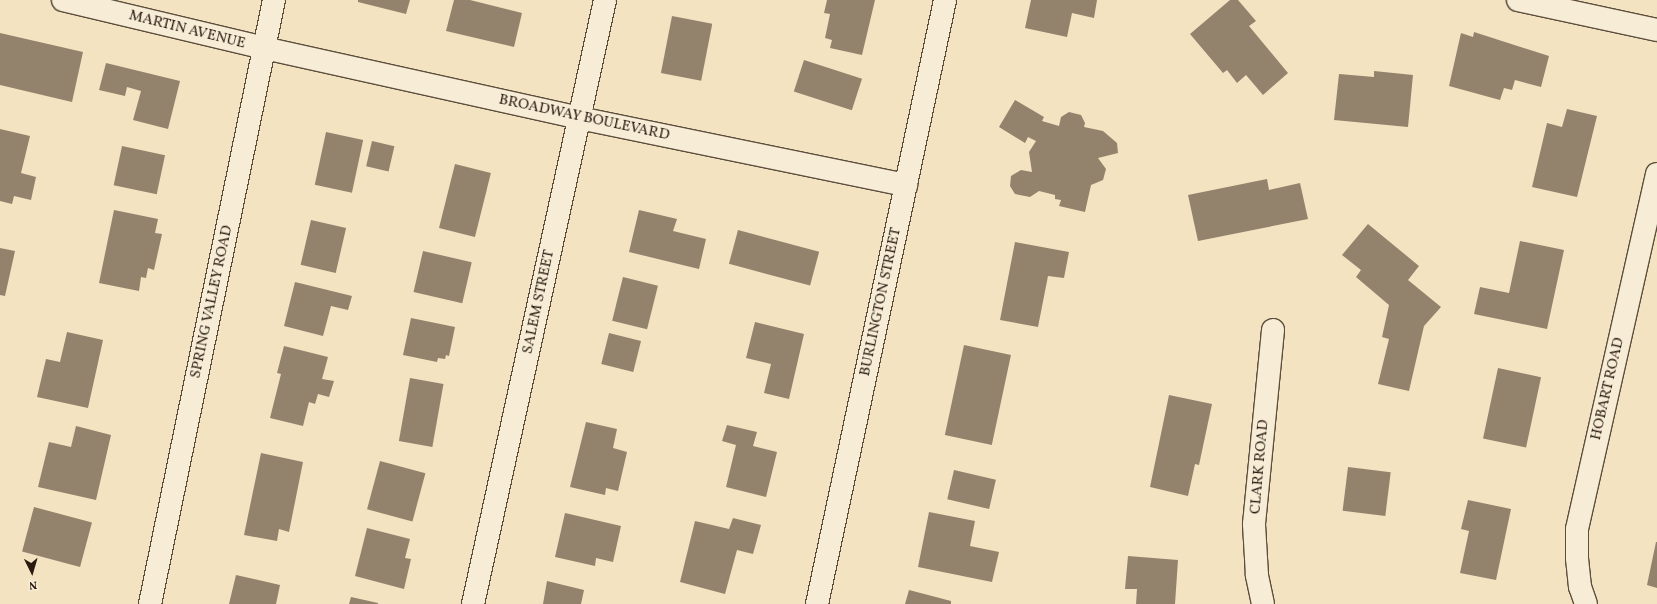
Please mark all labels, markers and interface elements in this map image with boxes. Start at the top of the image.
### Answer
street label: MARTIN AVENUE [127,7,247,53]
street label: BROADWAY BOULEVARD [497,91,671,145]
street label: SPRING VALLEY ROAD [187,223,237,381]
street label: BURLINGTON STREET [856,226,906,378]
street label: SALEM STREET [519,248,559,356]
street label: HOBART ROAD [1587,336,1629,442]
street label: CLARK ROAD [1247,419,1273,515]
north arrow [12,552,52,592]
text: N [28,577,38,592]

